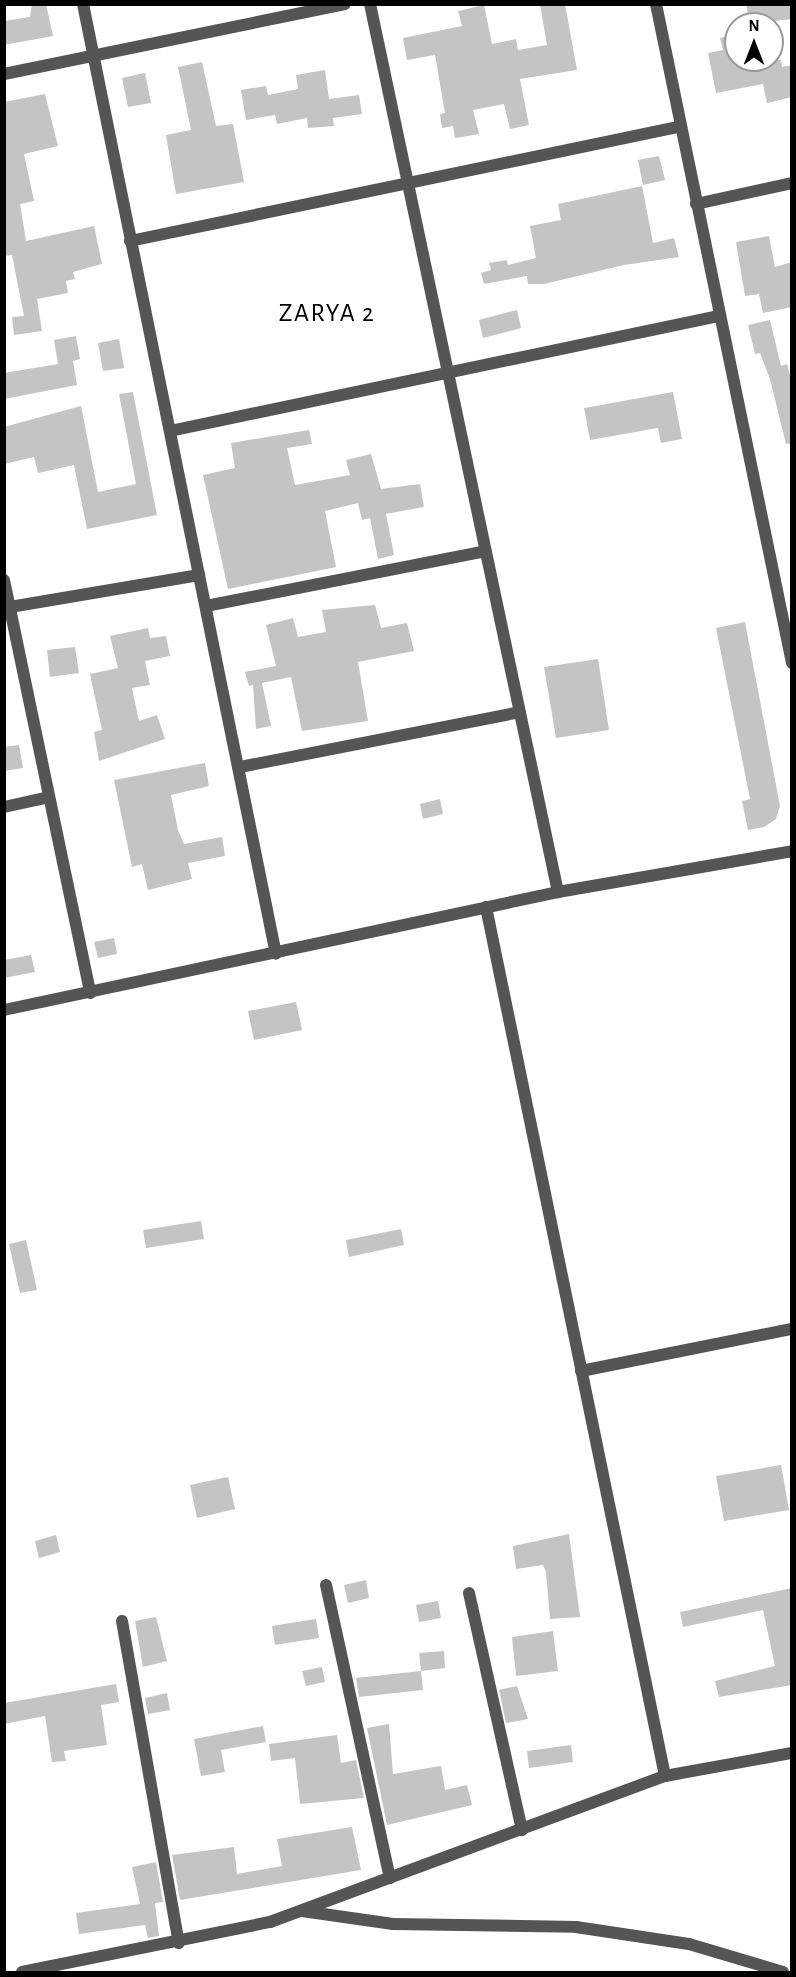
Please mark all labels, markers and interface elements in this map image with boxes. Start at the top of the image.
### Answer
north arrow [724,12,784,72]
text: N [748,18,760,34]
district label: ZARYA 2 [279,298,375,330]

